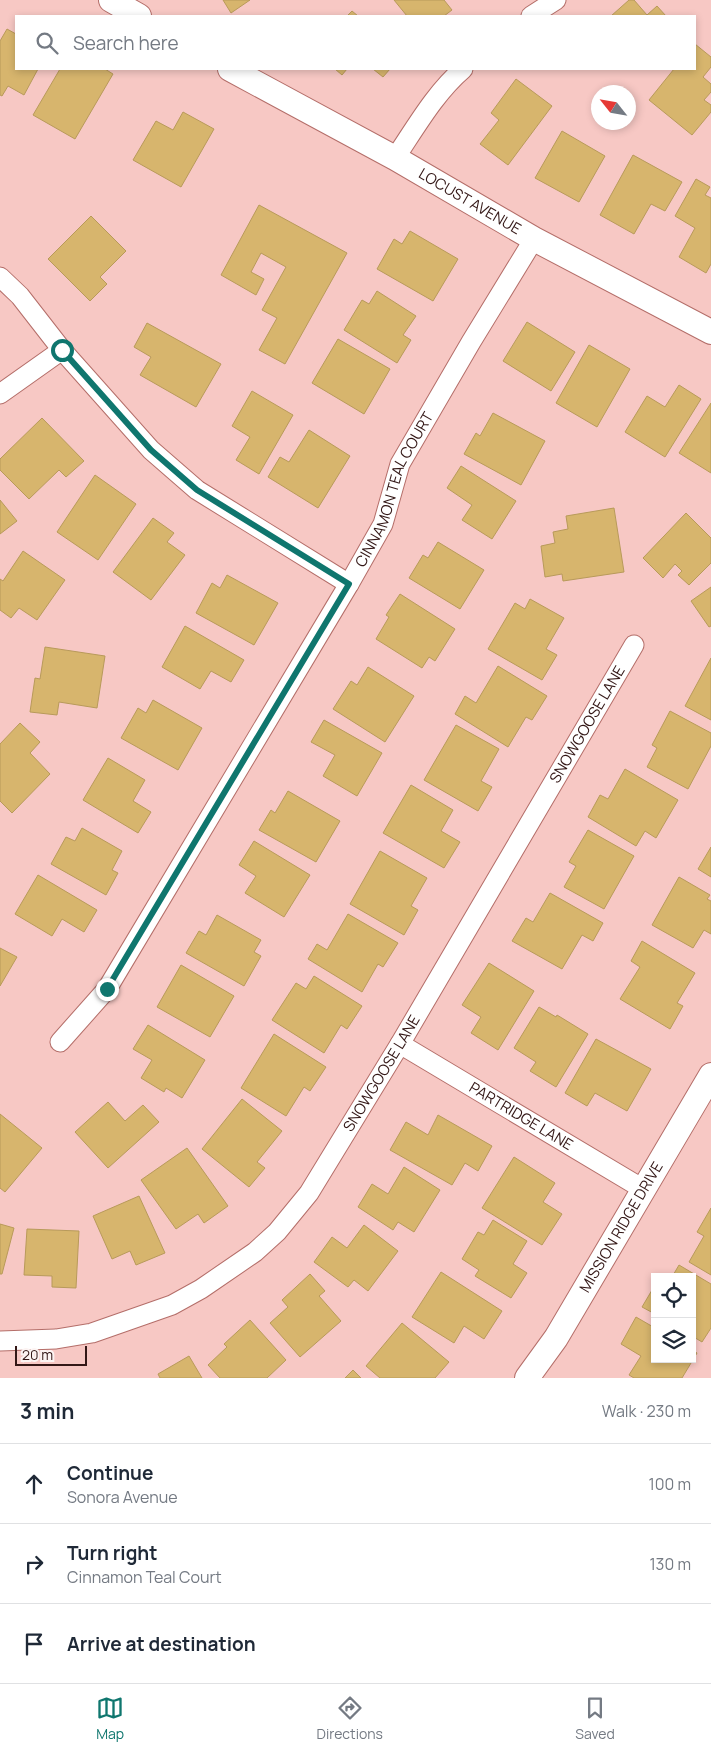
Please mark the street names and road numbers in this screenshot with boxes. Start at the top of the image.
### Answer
street label: LOCUST AVENUE [415,163,525,239]
street label: CINNAMON TEAL COURT [350,408,438,571]
street label: SNOWGOOSE LANE [544,662,630,787]
street label: SNOWGOOSE LANE [338,1011,425,1135]
street label: PARTRIDGE LANE [466,1077,577,1155]
street label: MISSION RIDGE DRIVE [574,1158,668,1296]

